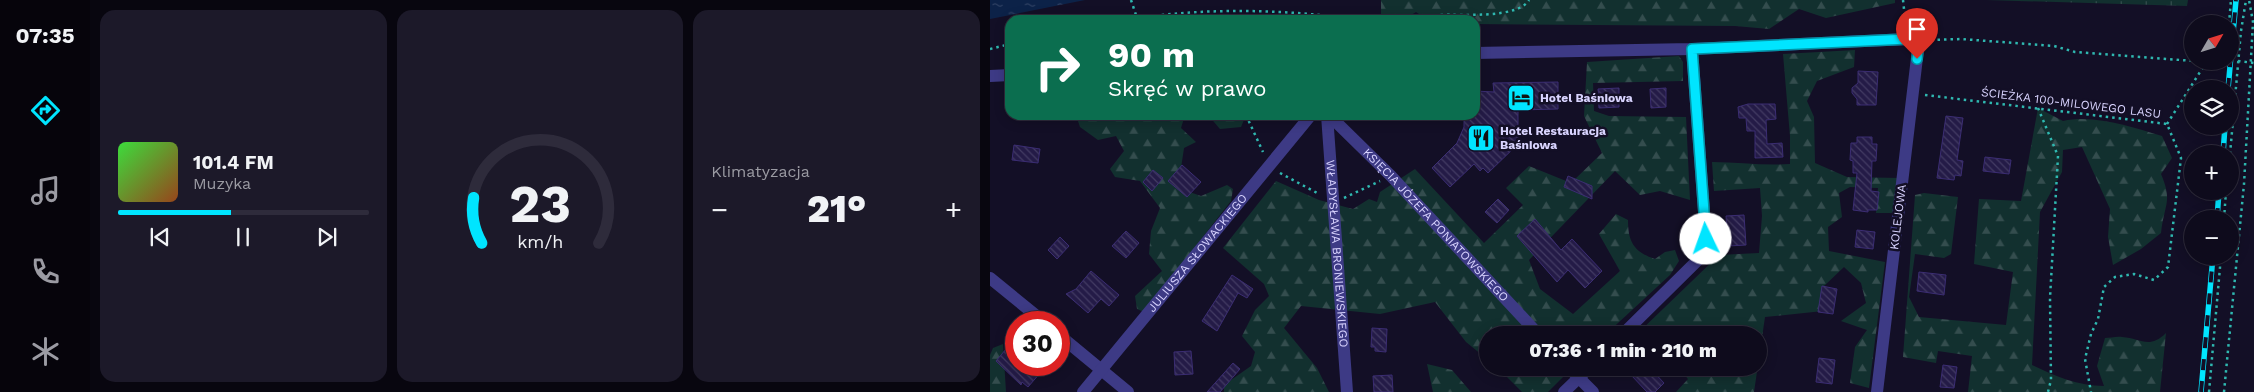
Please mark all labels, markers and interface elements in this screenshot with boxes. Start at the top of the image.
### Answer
pin [1896,8,1938,59]
icon: arrive [1903,15,1931,43]
north arrow [2184,15,2239,70]
map controls [2184,15,2239,265]
text: 07:35 [15,23,75,48]
text: 90 m [1108,34,1195,76]
icon: right [1025,35,1090,100]
text: Skręć w prawo [1108,76,1267,101]
button: layers [2184,80,2239,135]
hotel icon: Hotel Baśniowa [1506,83,1536,113]
street label: ŚCIEŻKA 100-MILOWEGO LASU [1980,85,2162,121]
place label: Hotel Baśniowa [1540,91,1633,105]
icon: directions [28,93,63,128]
restaurant icon: Hotel Restauracja Baśniowa [1466,123,1496,153]
place label: Hotel Restauracja Baśniowa [1500,124,1606,152]
street label: KSIĘCIA JÓZEFA PONIATOWSKIEGO [1360,145,1511,305]
button: + [2184,145,2239,200]
text: 101.4 FM [193,151,274,174]
street label: WŁADYSŁAWA BRONIEWSKIEGO [1323,159,1351,348]
text: Klimatyzacja [711,162,810,181]
icon: music [28,173,63,208]
text: Muzyka [193,174,251,193]
text: 23 [509,174,571,235]
street label: KOLEJOWA [1887,183,1909,251]
text: 21° [807,187,866,231]
street label: JULIUSZA SŁOWACKIEGO [1145,191,1250,315]
text: − [711,193,728,226]
text: + [945,193,962,226]
button: − [2184,210,2239,265]
position arrow [1679,212,1731,264]
icon: previous [146,223,174,251]
icon: pause [229,223,257,251]
icon: next [313,223,341,251]
text: km/h [517,231,563,252]
icon: phone [28,254,63,289]
speed limit sign: 30 [1005,311,1070,376]
icon: climate [28,334,63,369]
text: 07:36 · 1 min · 210 m [1529,339,1717,362]

